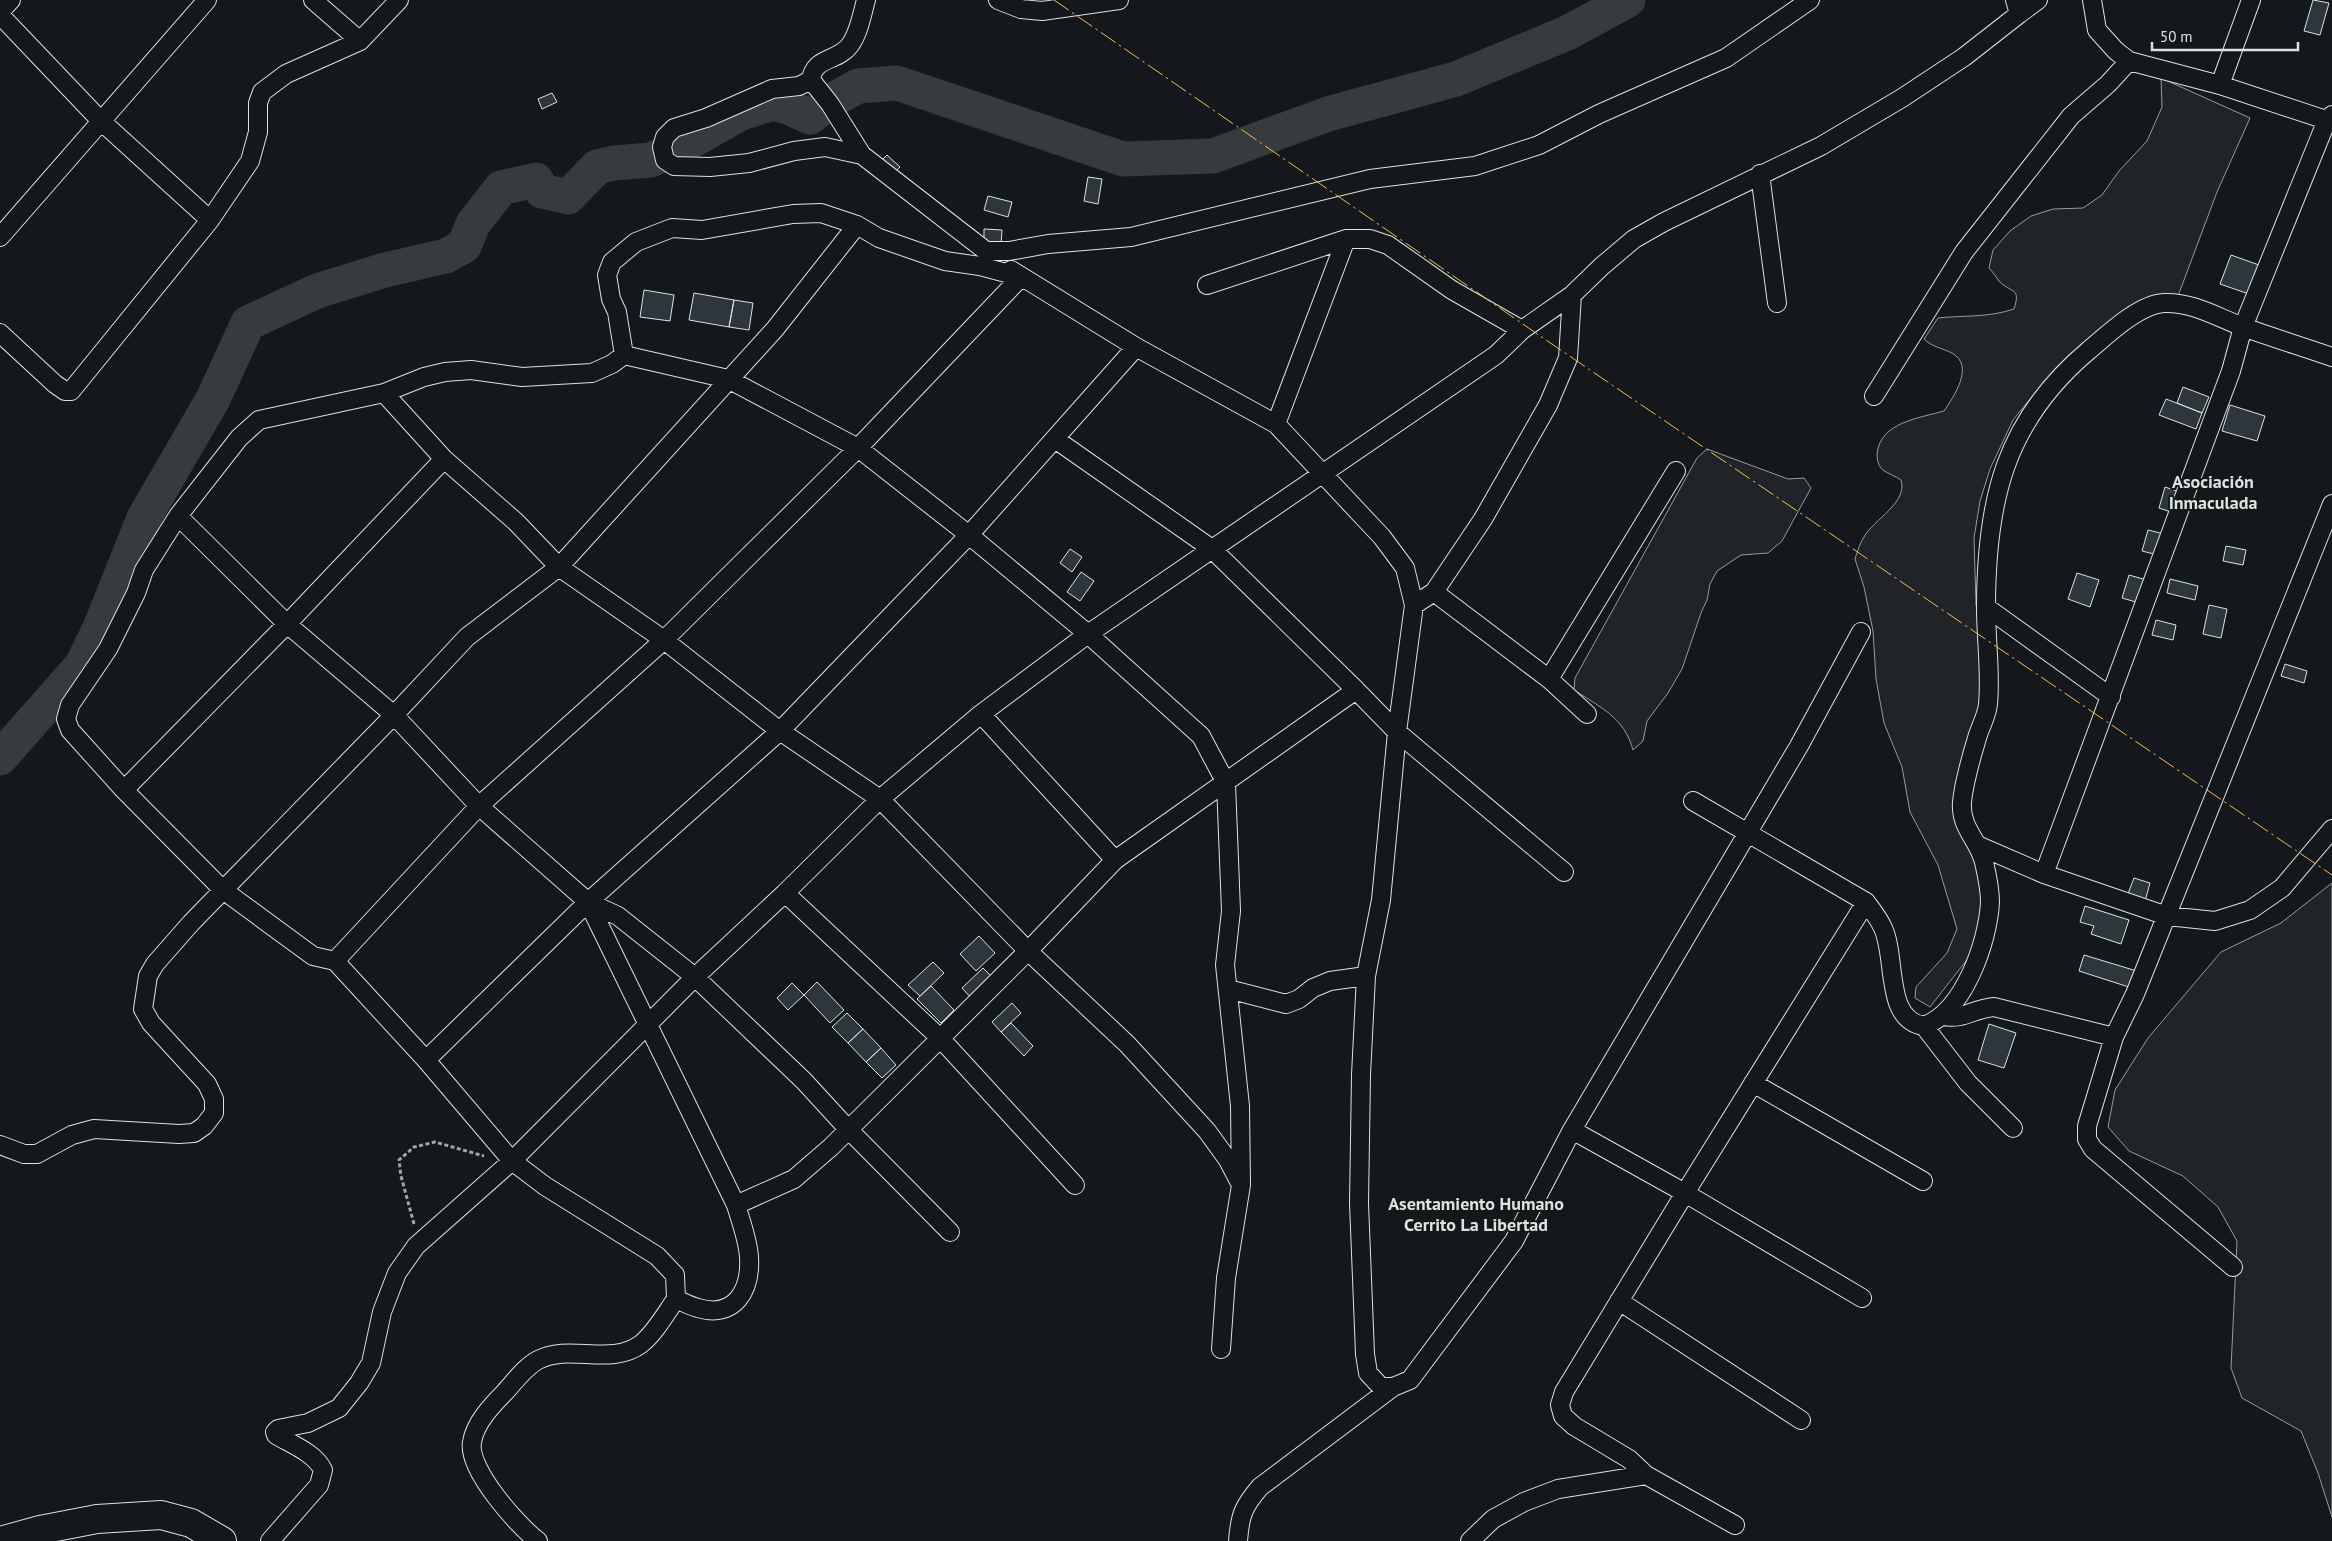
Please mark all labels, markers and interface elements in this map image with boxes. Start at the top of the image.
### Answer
scale bar [2152,20,2298,52]
text: 50 m [2160,27,2193,46]
district label: Asociación Inmaculada [2169,470,2257,514]
district label: Asentamiento Humano Cerrito La Libertad [1388,1192,1564,1236]

